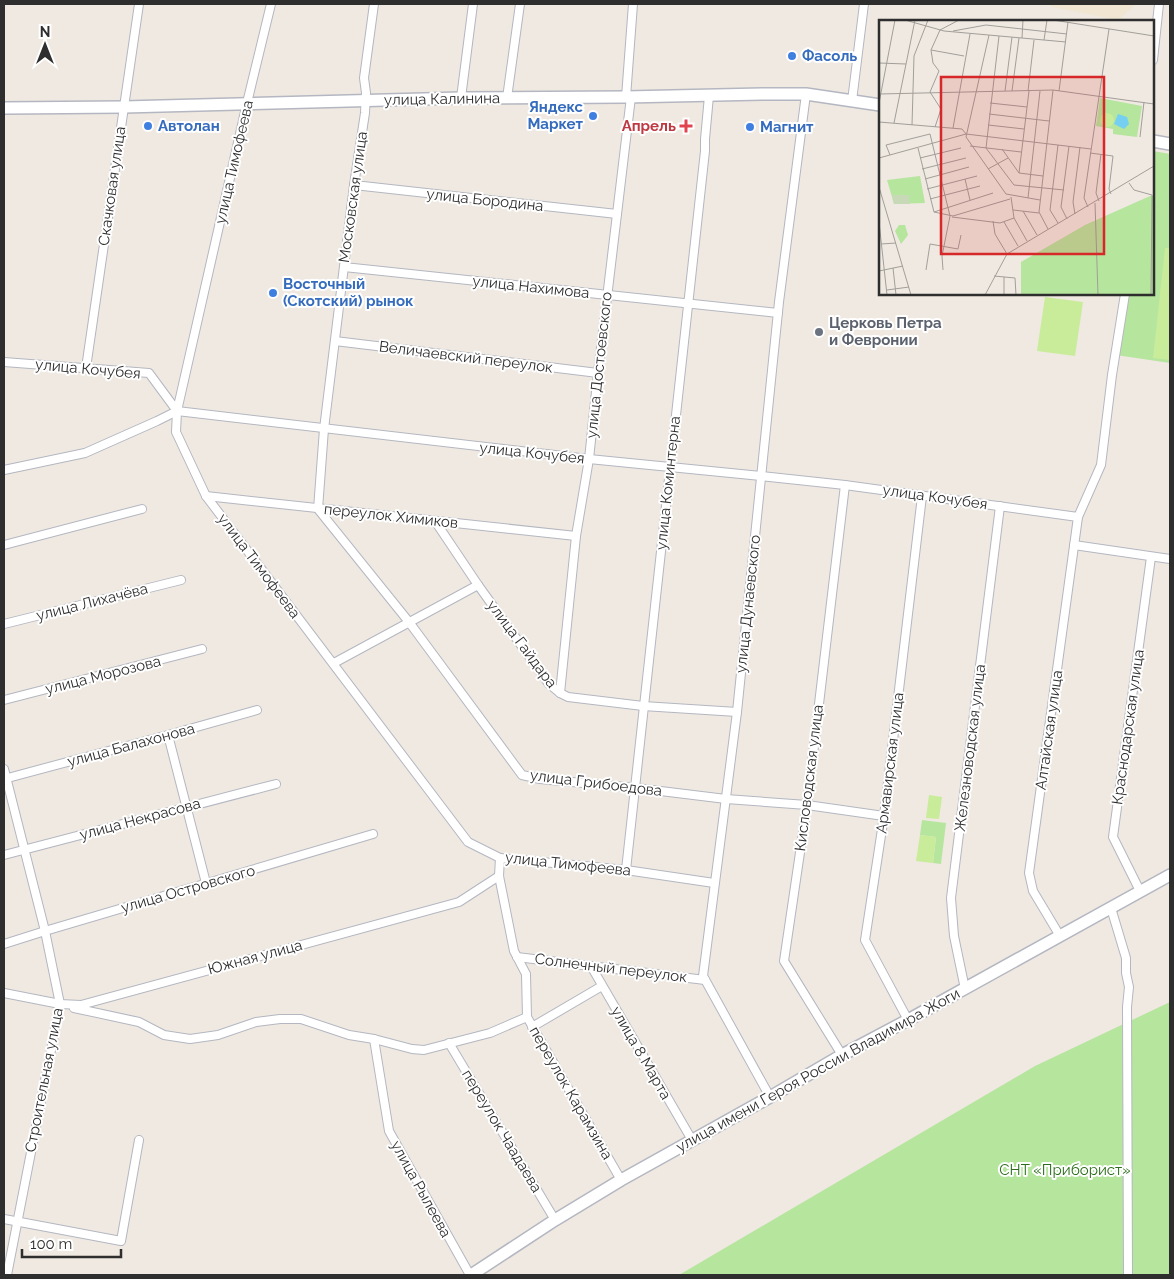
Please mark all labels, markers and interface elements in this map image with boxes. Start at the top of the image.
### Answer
north arrow [20,20,70,70]
inset map [879,20,1154,295]
text: N [40,24,50,40]
place label: Фасоль [802,47,857,65]
marker: Фасоль [786,50,798,62]
street label: улица Калинина [384,89,500,109]
street label: улица Тимофеева [211,98,257,226]
place label: Яндекс Маркет [527,98,584,133]
marker: Яндекс Маркет [587,110,599,122]
place label: Автолан [158,117,220,135]
place label: Апрель [622,117,676,135]
place label: Магнит [760,118,814,136]
marker: Автолан [142,120,154,132]
marker: Апрель [680,120,692,132]
marker: Магнит [744,121,756,133]
street label: Скачковая улица [95,125,129,247]
street label: Московская улица [335,130,371,264]
street label: улица Бородина [426,185,544,215]
street label: улица Нахимова [472,272,590,302]
place label: Восточный (Скотский) рынок [283,275,414,310]
marker: Восточный (Скотский) рынок [267,287,279,299]
street label: улица Достоевского [582,291,616,439]
place label: Церковь Петра и Февронии [829,314,942,349]
marker: Церковь Петра и Февронии [813,326,825,338]
street label: Величаевский переулок [378,337,554,377]
street label: улица Кочубея [35,355,141,383]
street label: улица Коминтерна [652,415,684,551]
street label: улица Кочубея [478,439,586,467]
street label: улица Кочубея [881,481,989,513]
street label: переулок Химиков [323,500,459,532]
street label: улица Тимофеева [214,510,304,622]
street label: улица Дунаевского [732,534,764,674]
street label: улица Лихачёва [34,579,150,625]
street label: улица Гайдара [483,596,561,692]
street label: Краснодарская улица [1108,648,1148,806]
street label: улица Морозова [43,652,163,698]
street label: Железноводская улица [951,663,989,833]
street label: Алтайская улица [1032,669,1066,791]
street label: Армавирская улица [872,691,908,835]
street label: Кисловодская улица [791,704,827,852]
street label: улица Балахонова [65,719,197,771]
street label: улица Грибоедова [529,766,663,800]
street label: улица Некрасова [78,794,202,844]
street label: улица Тимофеева [504,848,632,880]
street label: улица Островского [119,861,257,917]
street label: Южная улица [206,936,304,978]
street label: Солнечный переулок [534,950,688,986]
street label: улица имени Героя России Владимира Жоги [673,984,963,1156]
street label: улица 8 Марта [607,1003,675,1103]
street label: Строительная улица [21,1006,67,1154]
street label: переулок Карамзина [526,1023,616,1163]
street label: переулок Чаадаева [458,1066,546,1196]
street label: улица Рылеева [387,1137,455,1241]
park label: СНТ «Приборист» [999,1161,1131,1179]
scale bar [22,1226,121,1258]
text: 100 m [30,1235,72,1253]

